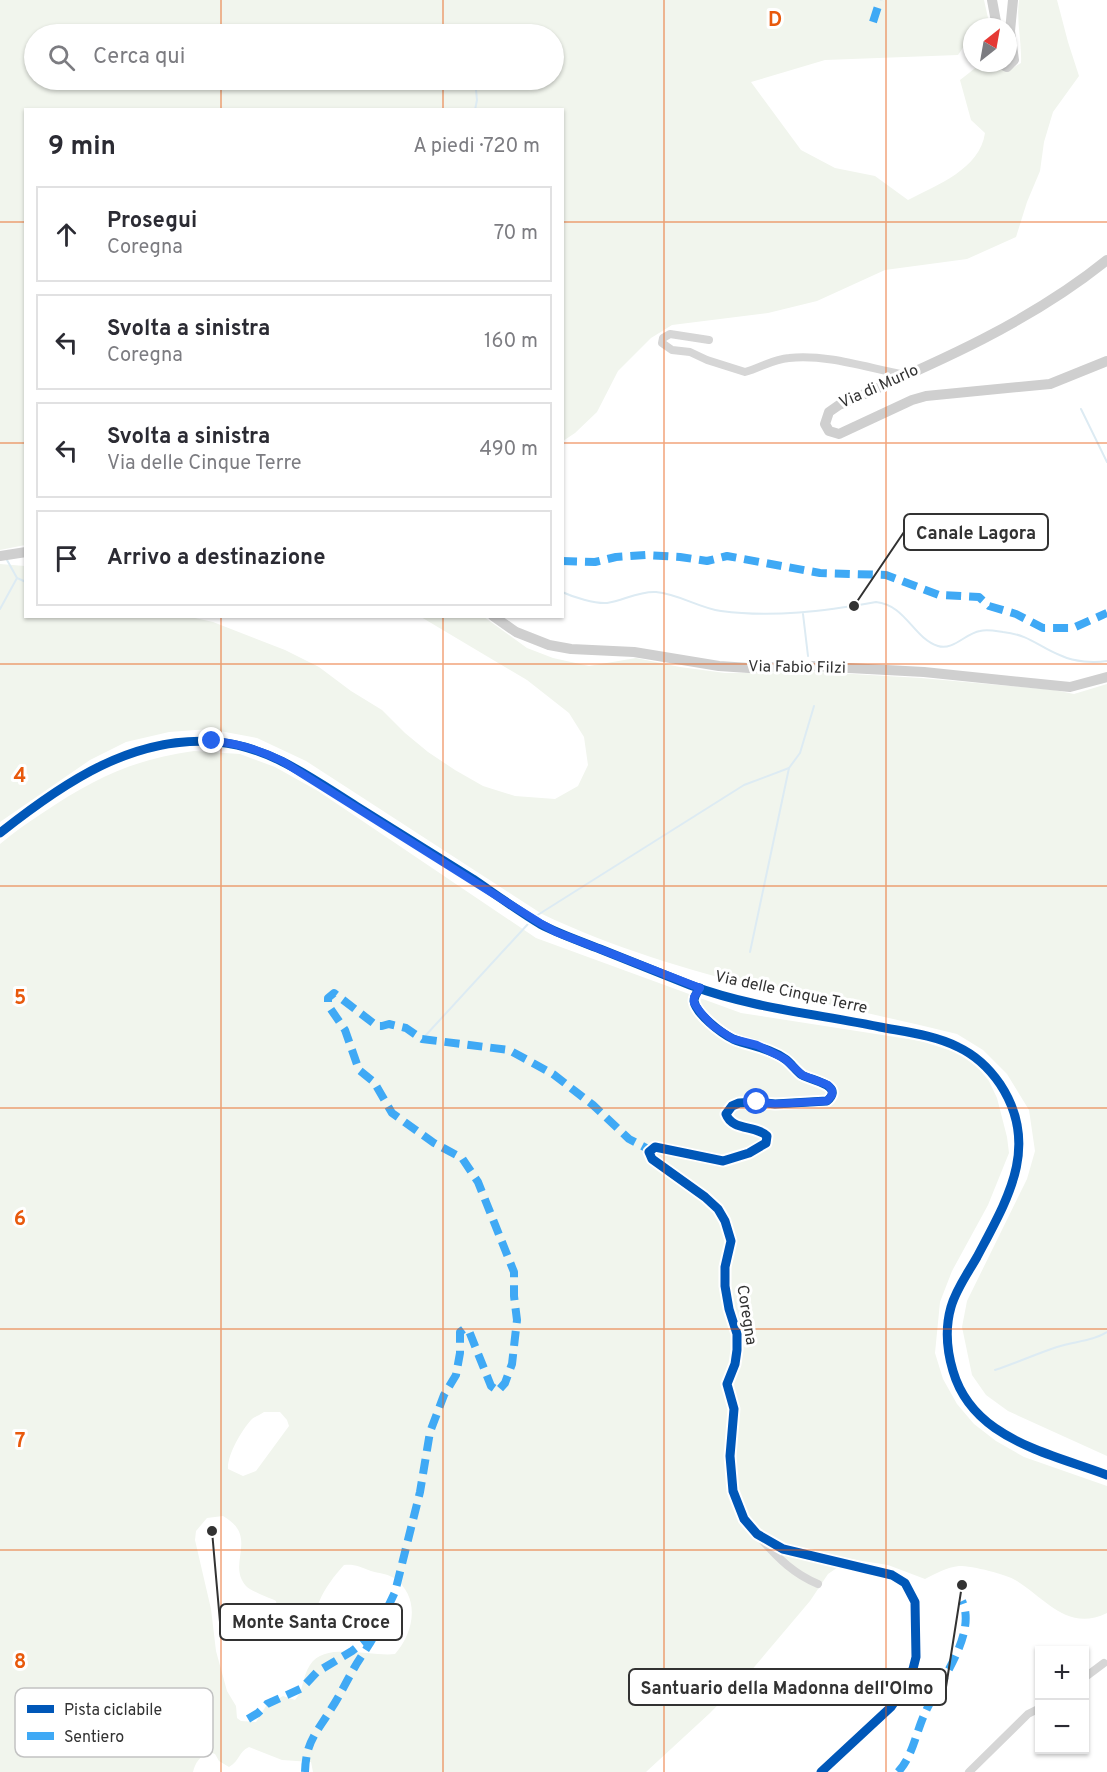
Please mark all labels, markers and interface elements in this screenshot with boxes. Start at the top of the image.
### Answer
text: D [768,8,782,34]
north arrow [963,18,1017,72]
search box [24,24,564,90]
icon: search [45,41,78,74]
text: Cerca qui [93,44,185,71]
text: 9 min [48,131,116,164]
text: A piedi · 720 m [413,134,540,160]
text: Prosegui [107,208,197,235]
icon: ahead [50,218,83,251]
text: 70 m [494,221,538,247]
text: Coregna [107,235,183,261]
text: Svolta a sinistra [107,316,270,343]
icon: left [50,326,83,359]
text: 160 m [484,329,538,355]
text: Coregna [107,343,183,369]
street label: Via di Murlo [836,361,922,413]
text: Svolta a sinistra [107,424,270,451]
icon: left [50,434,83,467]
text: 490 m [480,437,538,463]
text: Via delle Cinque Terre [107,451,301,477]
callout: Canale Lagora [904,514,1048,550]
text: Canale Lagora [916,523,1036,546]
icon: arrive [50,542,83,575]
text: Arrivo a destinazione [107,545,325,572]
street label: Via Fabio Filzi [748,657,846,679]
route end [198,727,224,753]
text: 4 [14,764,26,790]
street label: Via delle Cinque Terre [713,967,869,1019]
text: 5 [14,986,26,1012]
route start [743,1088,769,1114]
text: 6 [14,1207,26,1233]
street label: Coregna [731,1283,761,1347]
text: 7 [15,1429,25,1455]
callout: Monte Santa Croce [220,1604,402,1640]
text: Monte Santa Croce [232,1612,390,1635]
map controls [1035,1646,1089,1754]
button: + [1035,1646,1089,1700]
text: 8 [14,1650,26,1676]
callout: Santuario della Madonna dell'Olmo [629,1669,946,1705]
text: Santuario della Madonna dell'Olmo [641,1678,933,1701]
legend [15,1688,213,1757]
button: − [1035,1700,1089,1754]
text: Pista ciclabile [64,1701,162,1721]
text: Sentiero [64,1728,124,1748]

